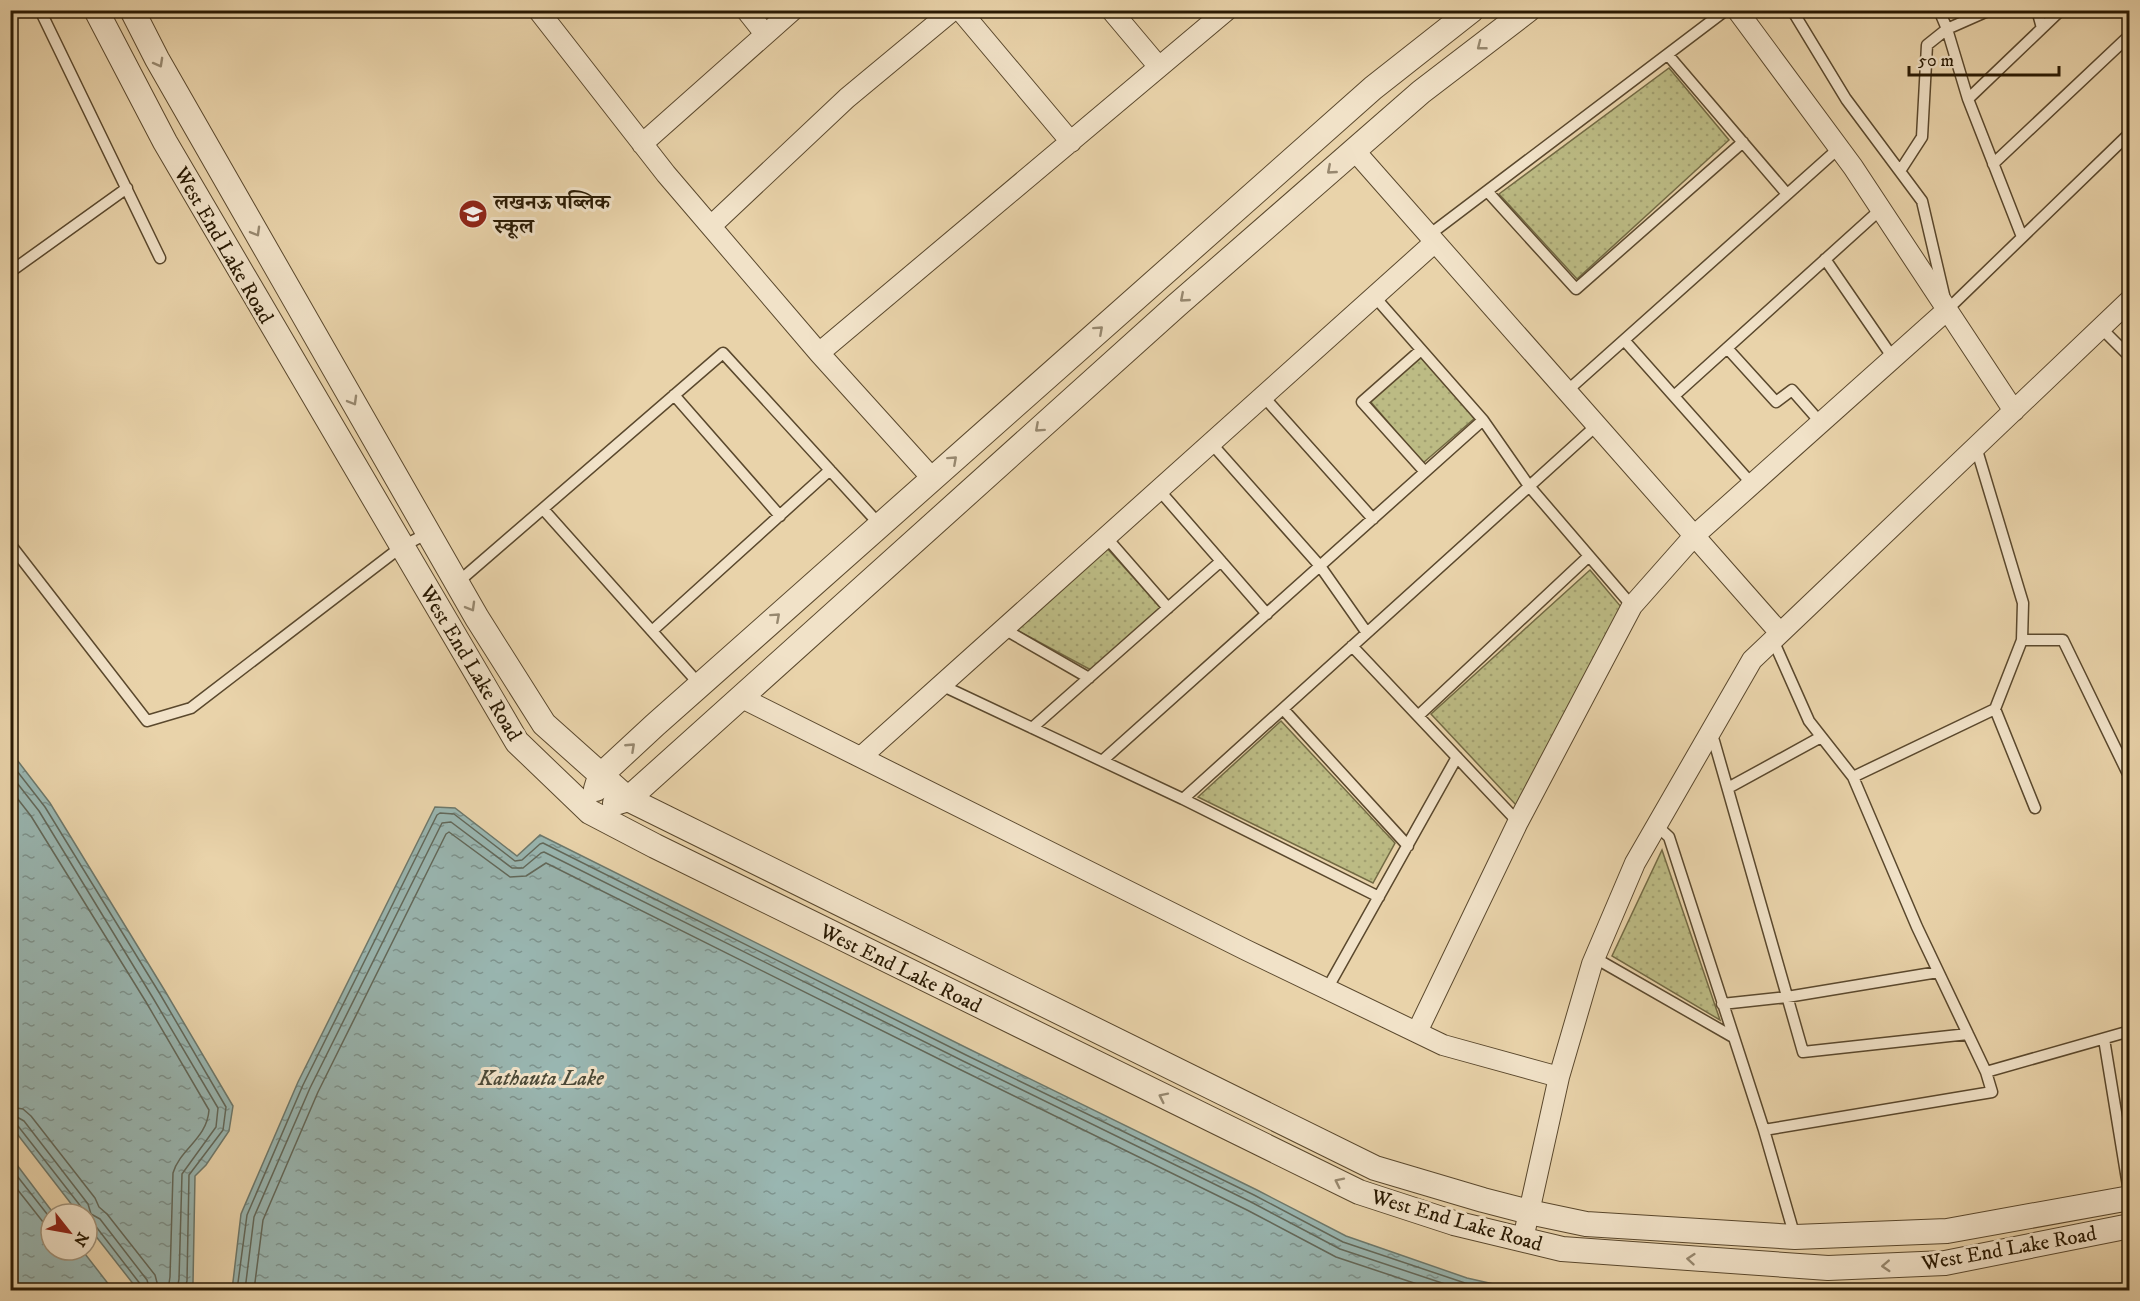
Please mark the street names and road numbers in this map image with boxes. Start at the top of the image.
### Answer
street label: West End Lake Road [167,162,279,329]
street label: West End Lake Road [413,580,527,746]
street label: West End Lake Road [814,918,986,1020]
street label: West End Lake Road [1367,1184,1546,1258]
street label: West End Lake Road [1919,1221,2099,1277]

